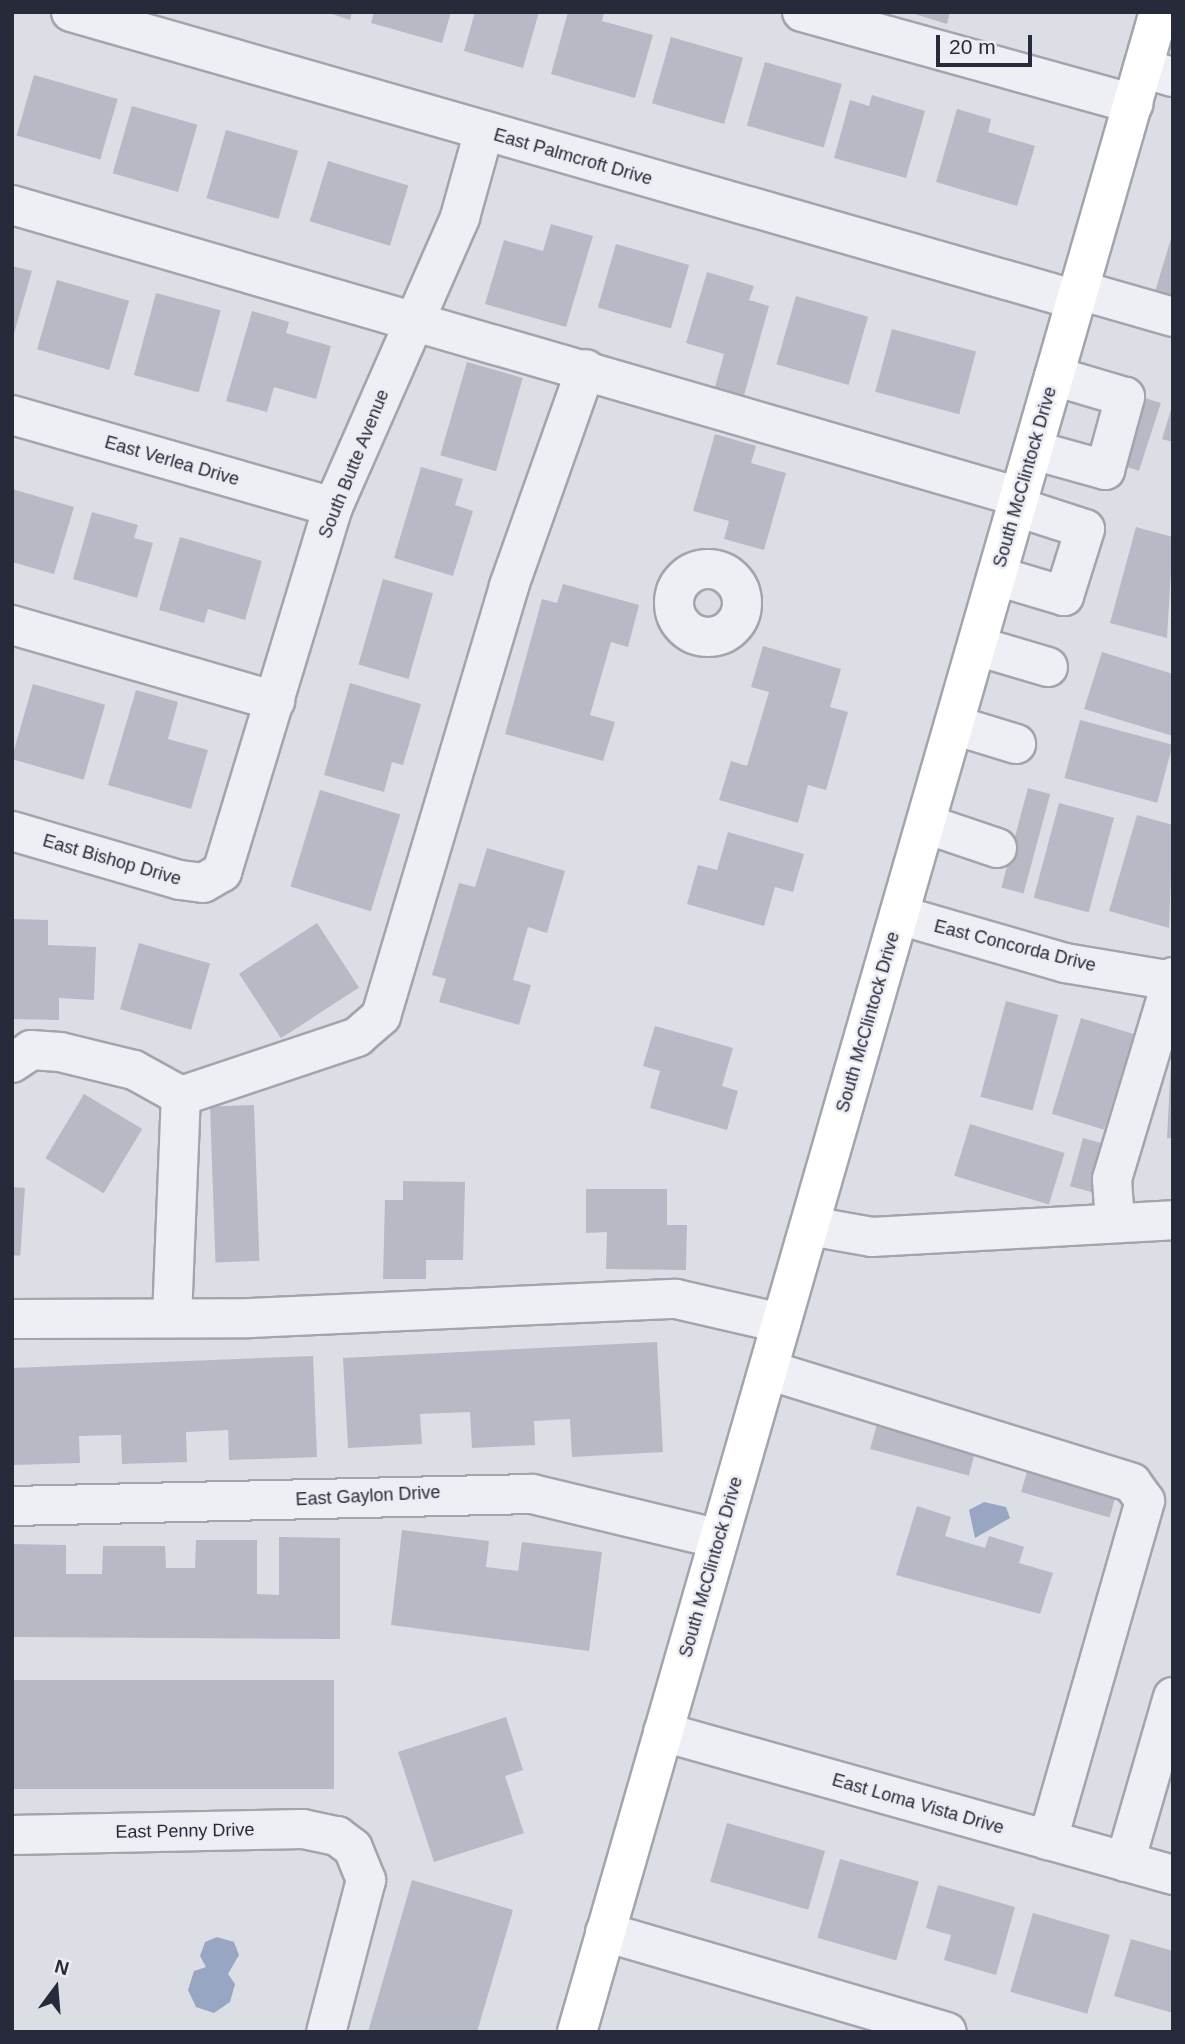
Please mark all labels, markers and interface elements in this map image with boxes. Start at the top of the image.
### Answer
scale bar [940,21,1036,65]
text: 20 m [949,35,996,58]
street label: East Palmcroft Drive [491,124,655,190]
street label: South McClintock Drive [989,384,1061,570]
street label: South Butte Avenue [314,386,394,542]
street label: East Verlea Drive [102,431,242,491]
street label: East Bishop Drive [40,830,184,890]
street label: East Concorda Drive [932,915,1098,977]
street label: South McClintock Drive [832,929,904,1115]
street label: South McClintock Drive [675,1474,747,1660]
street label: East Gaylon Drive [295,1481,441,1511]
street label: East Loma Vista Drive [830,1769,1006,1839]
street label: East Penny Drive [115,1819,255,1843]
north arrow [21,1953,91,2023]
text: N [52,1955,71,1979]

